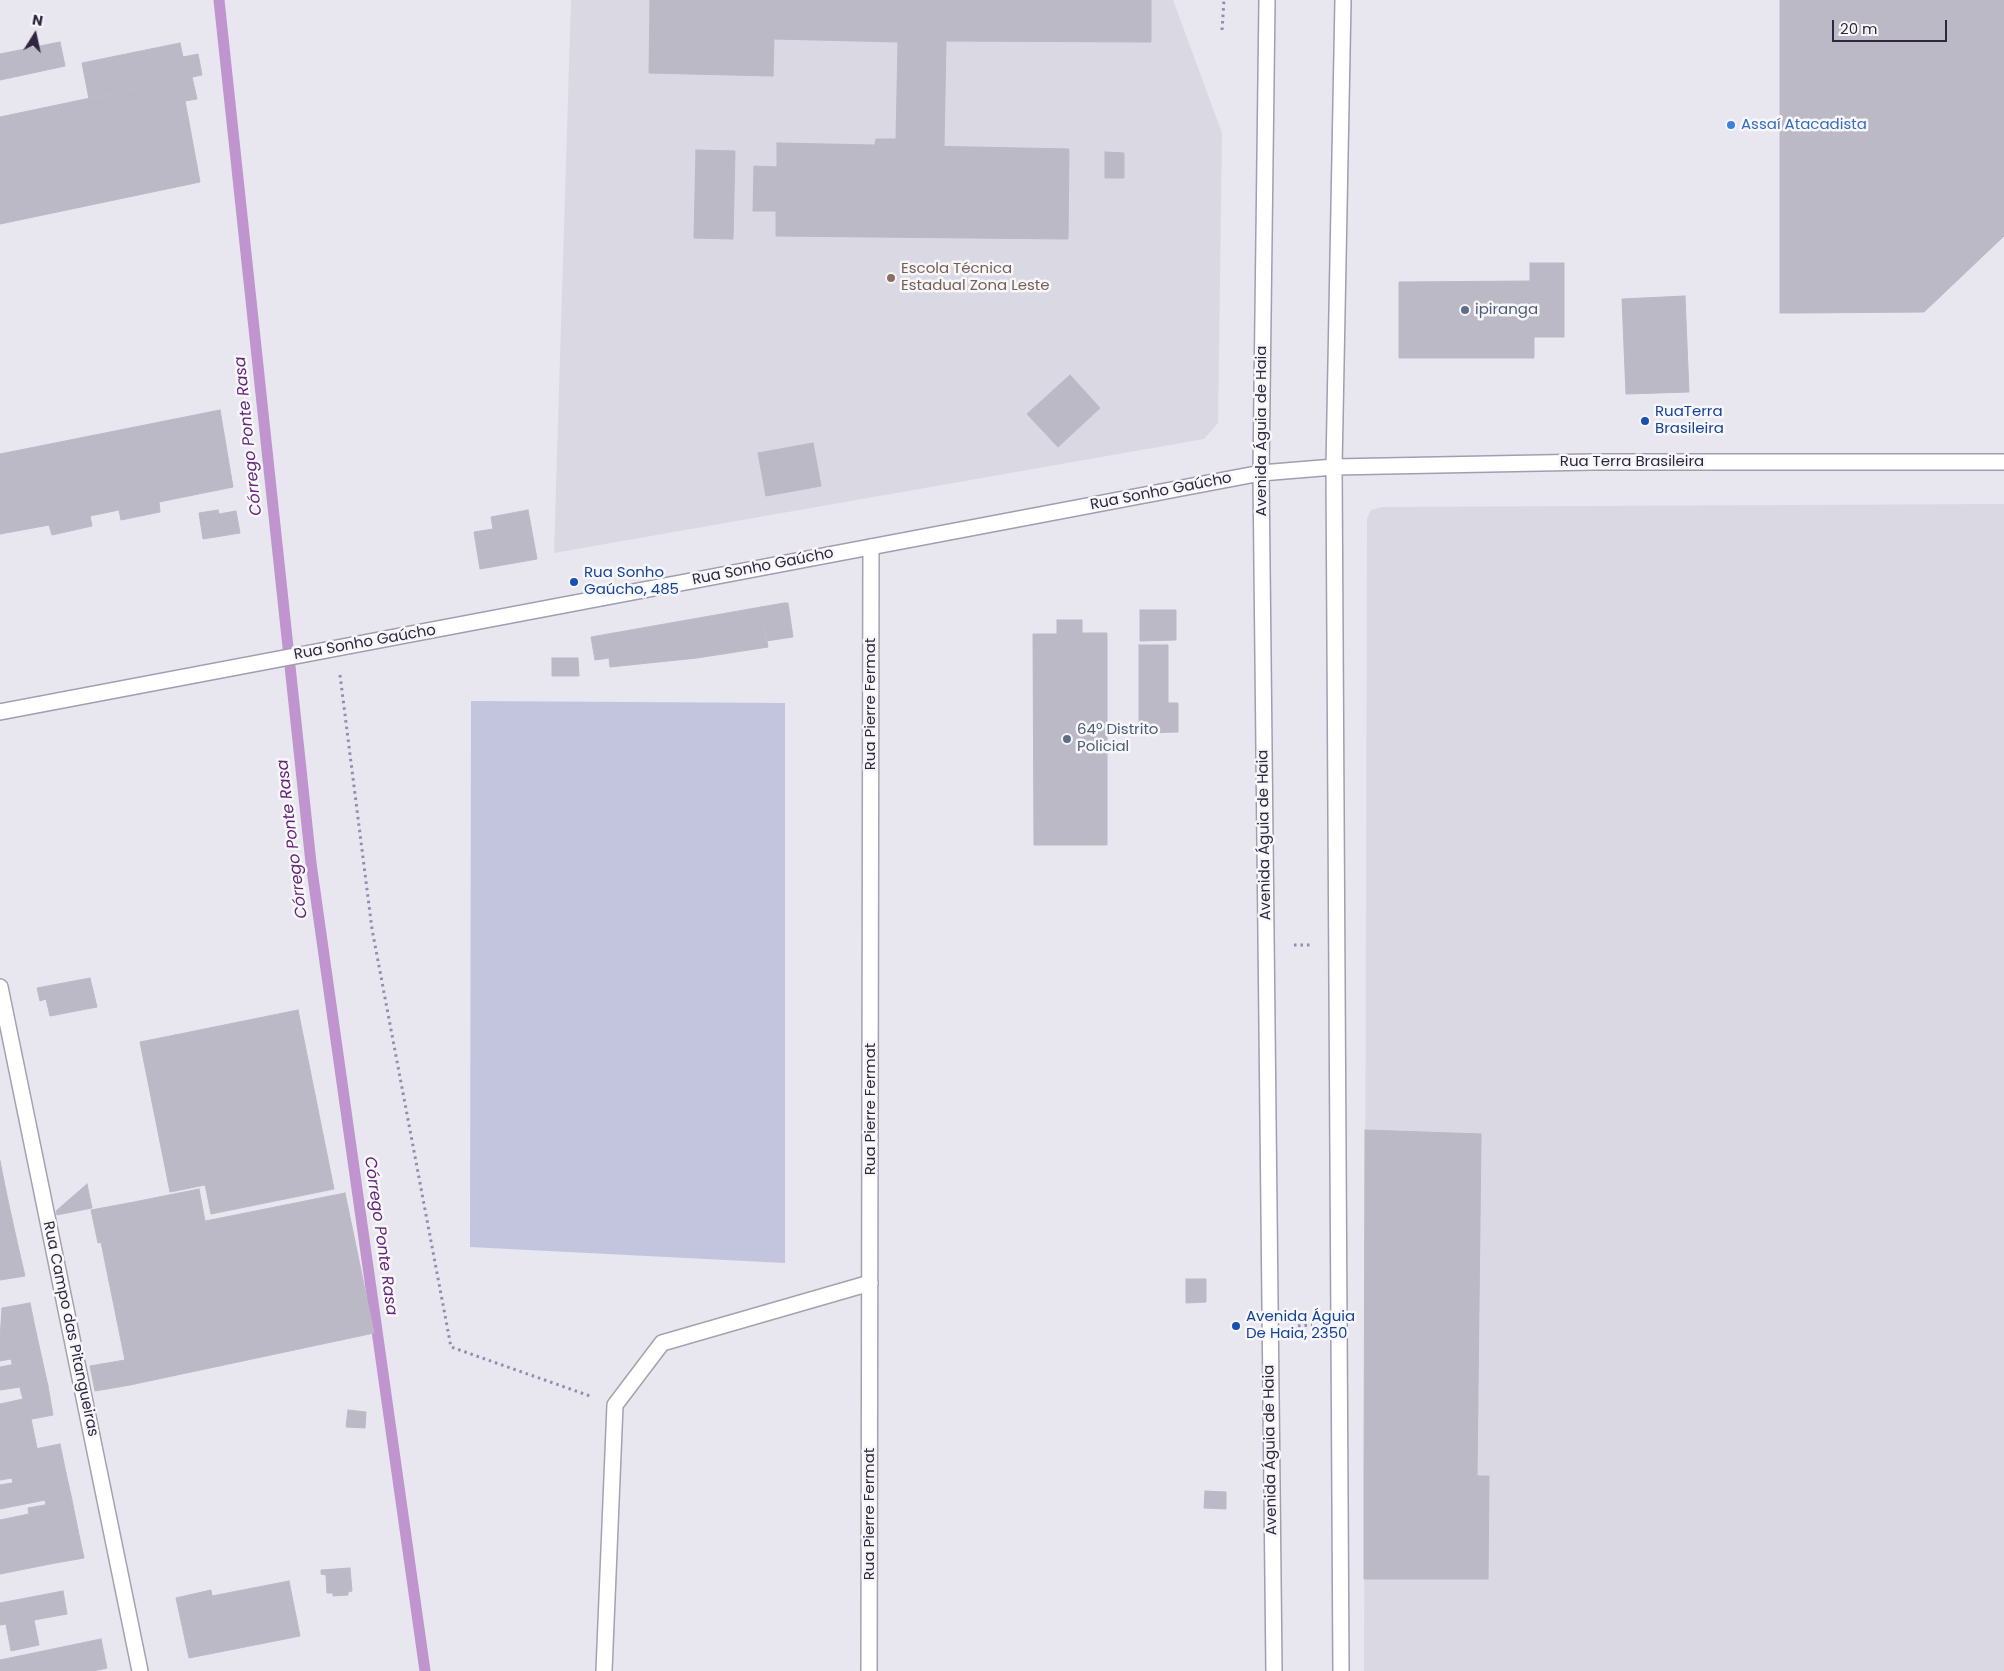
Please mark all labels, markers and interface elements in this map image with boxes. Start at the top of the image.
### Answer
text: N [31,9,45,31]
north arrow [10,10,60,60]
scale bar [1834,10,1949,42]
text: 20 m [1840,18,1878,39]
place label: Assaí Atacadista [1741,116,1867,134]
marker: Assaí Atacadista [1725,119,1737,131]
place label: Escola Técnica Estadual Zona Leste [901,260,1050,295]
marker: Escola Técnica Estadual Zona Leste [885,272,897,284]
place label: ipiranga [1475,301,1538,319]
marker: ipiranga [1459,304,1471,316]
street label: Avenida Águia de Haia [1253,346,1271,516]
water label: Córrego Ponte Rasa [231,355,267,517]
place label: RuaTerra Brasileira [1655,403,1724,438]
marker: RuaTerra Brasileira [1639,415,1651,427]
street label: Rua Terra Brasileira [1560,453,1704,471]
street label: Rua Sonho Gaúcho [1089,469,1233,515]
street label: Rua Sonho Gaúcho [691,544,835,590]
place label: Rua Sonho Gaúcho, 485 [584,564,679,599]
marker: Rua Sonho Gaúcho, 485 [568,576,580,588]
street label: Rua Sonho Gaúcho [293,622,437,664]
street label: Rua Pierre Fermat [862,638,880,770]
place label: 64º Distrito Policial [1077,721,1158,756]
marker: 64º Distrito Policial [1061,733,1073,745]
street label: Avenida Águia de Haia [1255,749,1275,921]
water label: Córrego Ponte Rasa [274,758,312,920]
street label: Rua Pierre Fermat [862,1043,880,1175]
water label: Córrego Ponte Rasa [359,1155,401,1317]
street label: Rua Campo das Pitangueiras [38,1220,102,1438]
place label: Avenida Águia De Haia, 2350 [1246,1308,1355,1343]
marker: Avenida Águia De Haia, 2350 [1230,1320,1242,1332]
street label: Avenida Águia de Haia [1261,1364,1281,1536]
street label: Rua Pierre Fermat [861,1448,879,1580]

